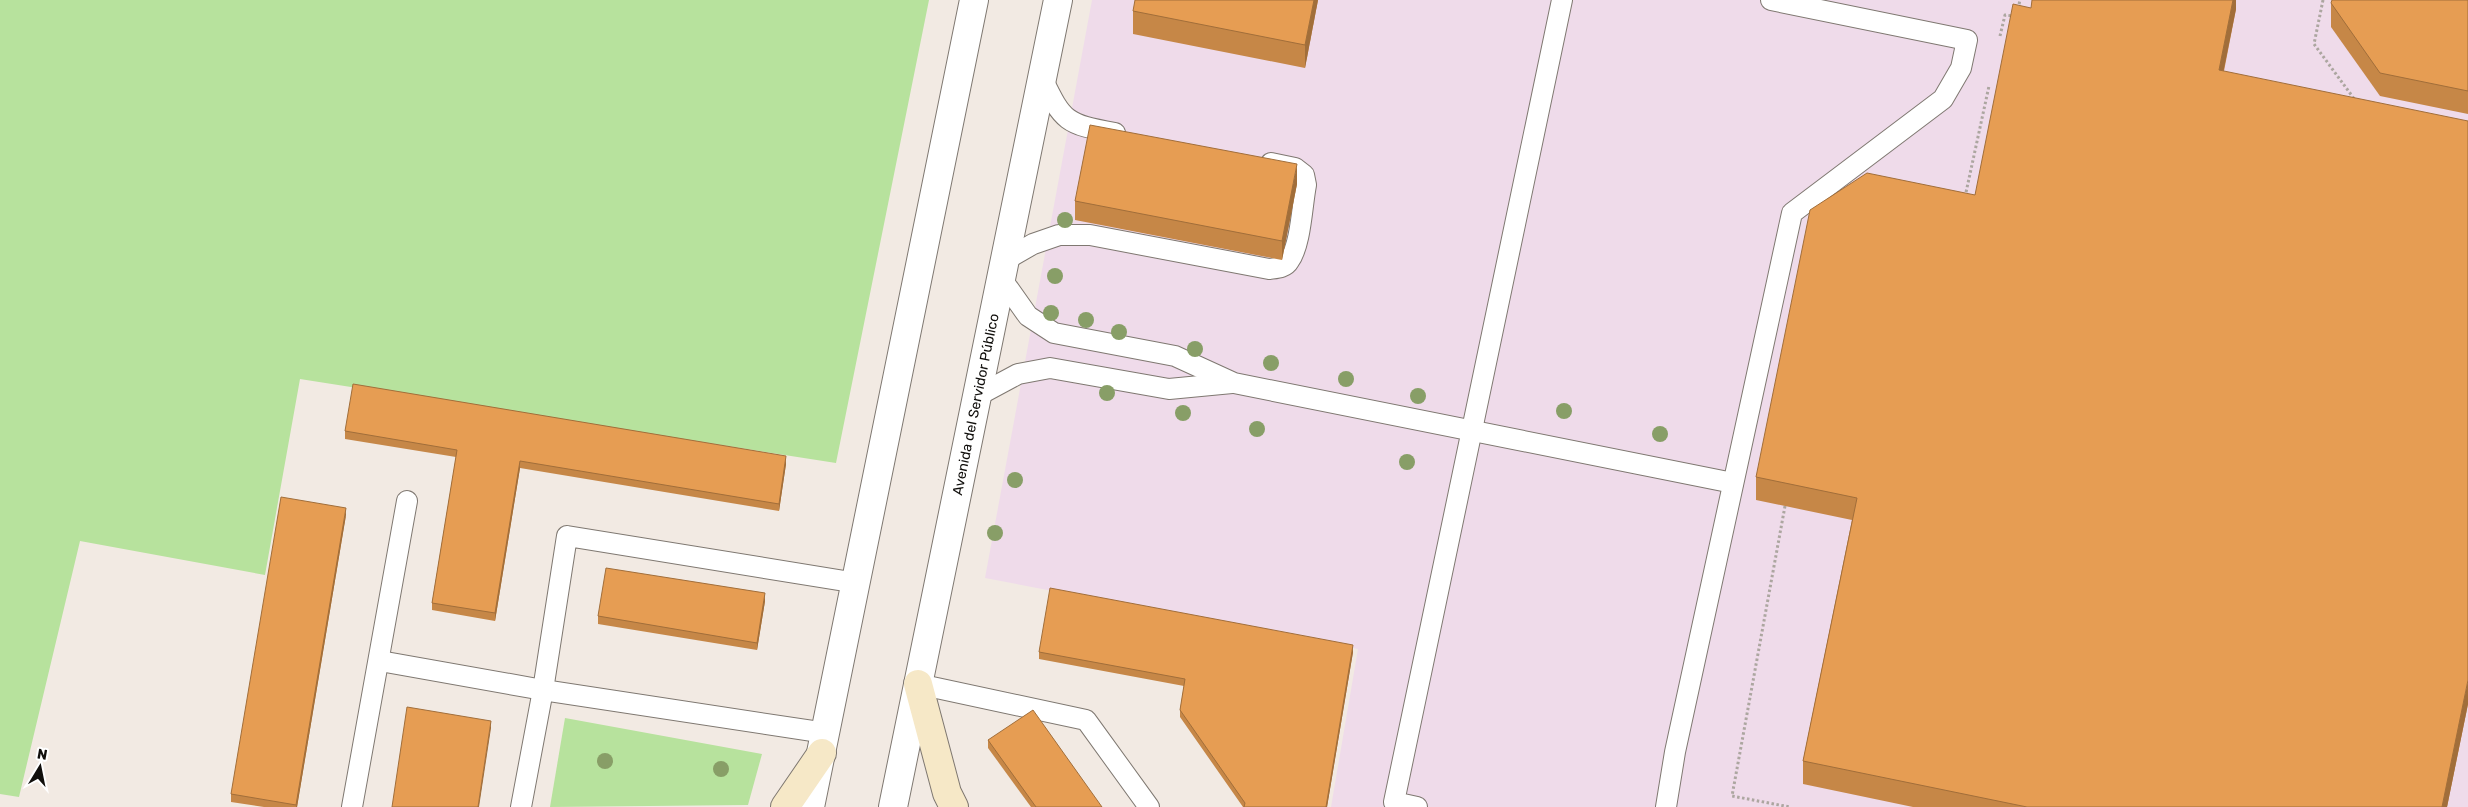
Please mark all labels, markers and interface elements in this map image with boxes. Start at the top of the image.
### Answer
street label: Avenida del Servidor Público [949,312,1003,497]
north arrow [15,742,65,792]
text: N [36,745,49,764]

